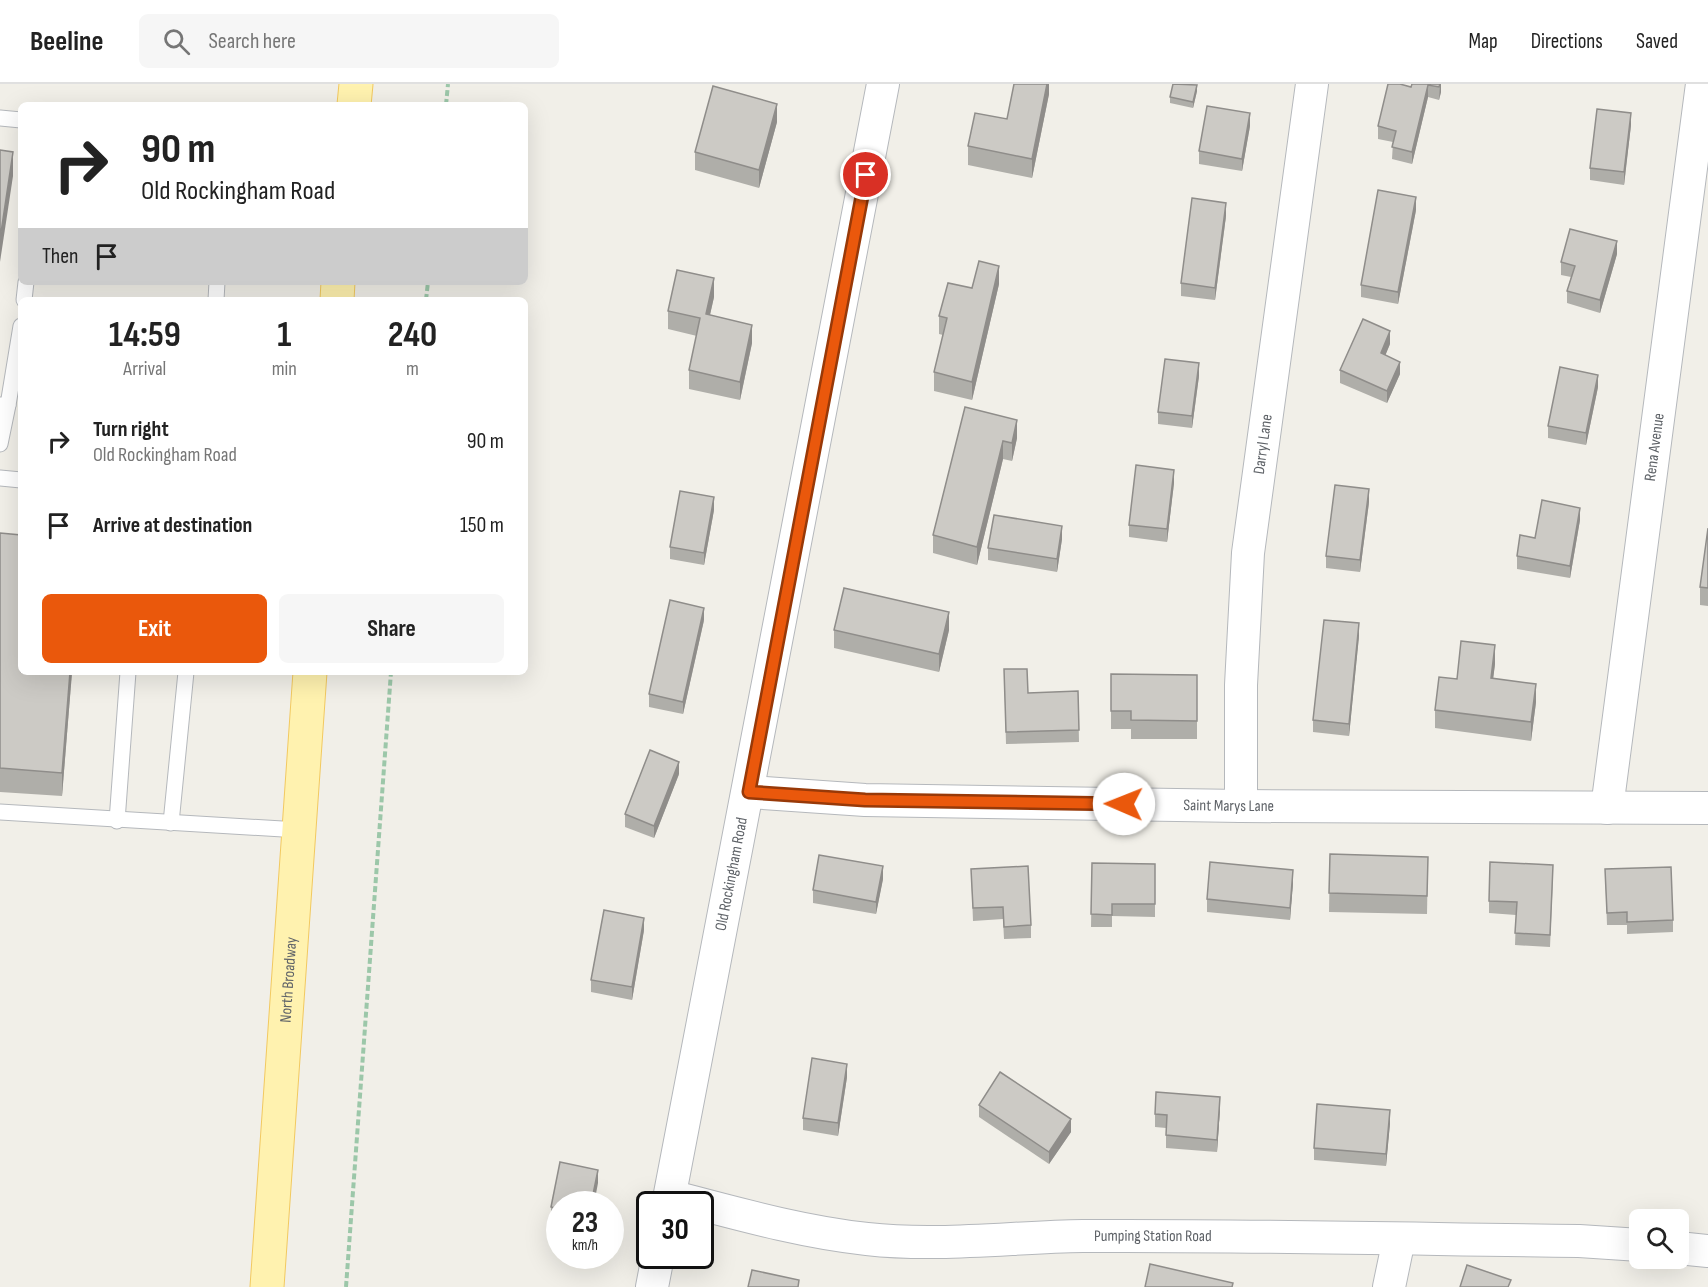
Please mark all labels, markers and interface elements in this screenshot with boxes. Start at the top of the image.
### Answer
search box [139,14,559,68]
text: Beeline [30,25,103,58]
icon: search [160,25,193,58]
text: Search here [208,28,296,55]
text: Map [1468,29,1498,54]
text: Directions [1531,29,1603,54]
text: Saved [1636,29,1678,54]
text: 90 m [141,124,215,175]
icon: right [42,126,120,204]
pin [840,149,891,200]
icon: arrive [849,158,882,191]
text: Old Rockingham Road [141,175,335,207]
icon: arrive [90,240,123,273]
text: Then [42,243,78,270]
text: 14:59 [109,314,181,357]
text: 1 [277,314,291,357]
text: 240 [388,314,437,357]
text: Arrival [123,357,166,381]
text: min [272,357,297,381]
text: m [406,357,419,381]
street label: Rena Avenue [1640,412,1668,482]
street label: Darryl Lane [1249,413,1276,475]
text: Turn right [93,416,169,443]
icon: right [42,425,75,458]
text: 90 m [467,428,504,455]
text: Old Rockingham Road [93,443,237,467]
icon: arrive [42,509,75,542]
text: Arrive at destination [93,512,252,539]
text: 150 m [460,512,504,539]
button: Exit [42,594,267,663]
button: Share [279,594,504,663]
position arrow [1092,772,1156,836]
street label: Saint Marys Lane [1183,796,1274,816]
street label: Old Rockingham Road [711,816,752,932]
street label: North Broadway [276,936,301,1023]
speed limit sign: 30 [636,1191,714,1269]
text: 23 [572,1205,598,1241]
map controls [1629,1209,1689,1269]
button: search [1629,1209,1689,1269]
street label: Pumping Station Road [1094,1226,1212,1246]
text: km/h [572,1236,598,1255]

